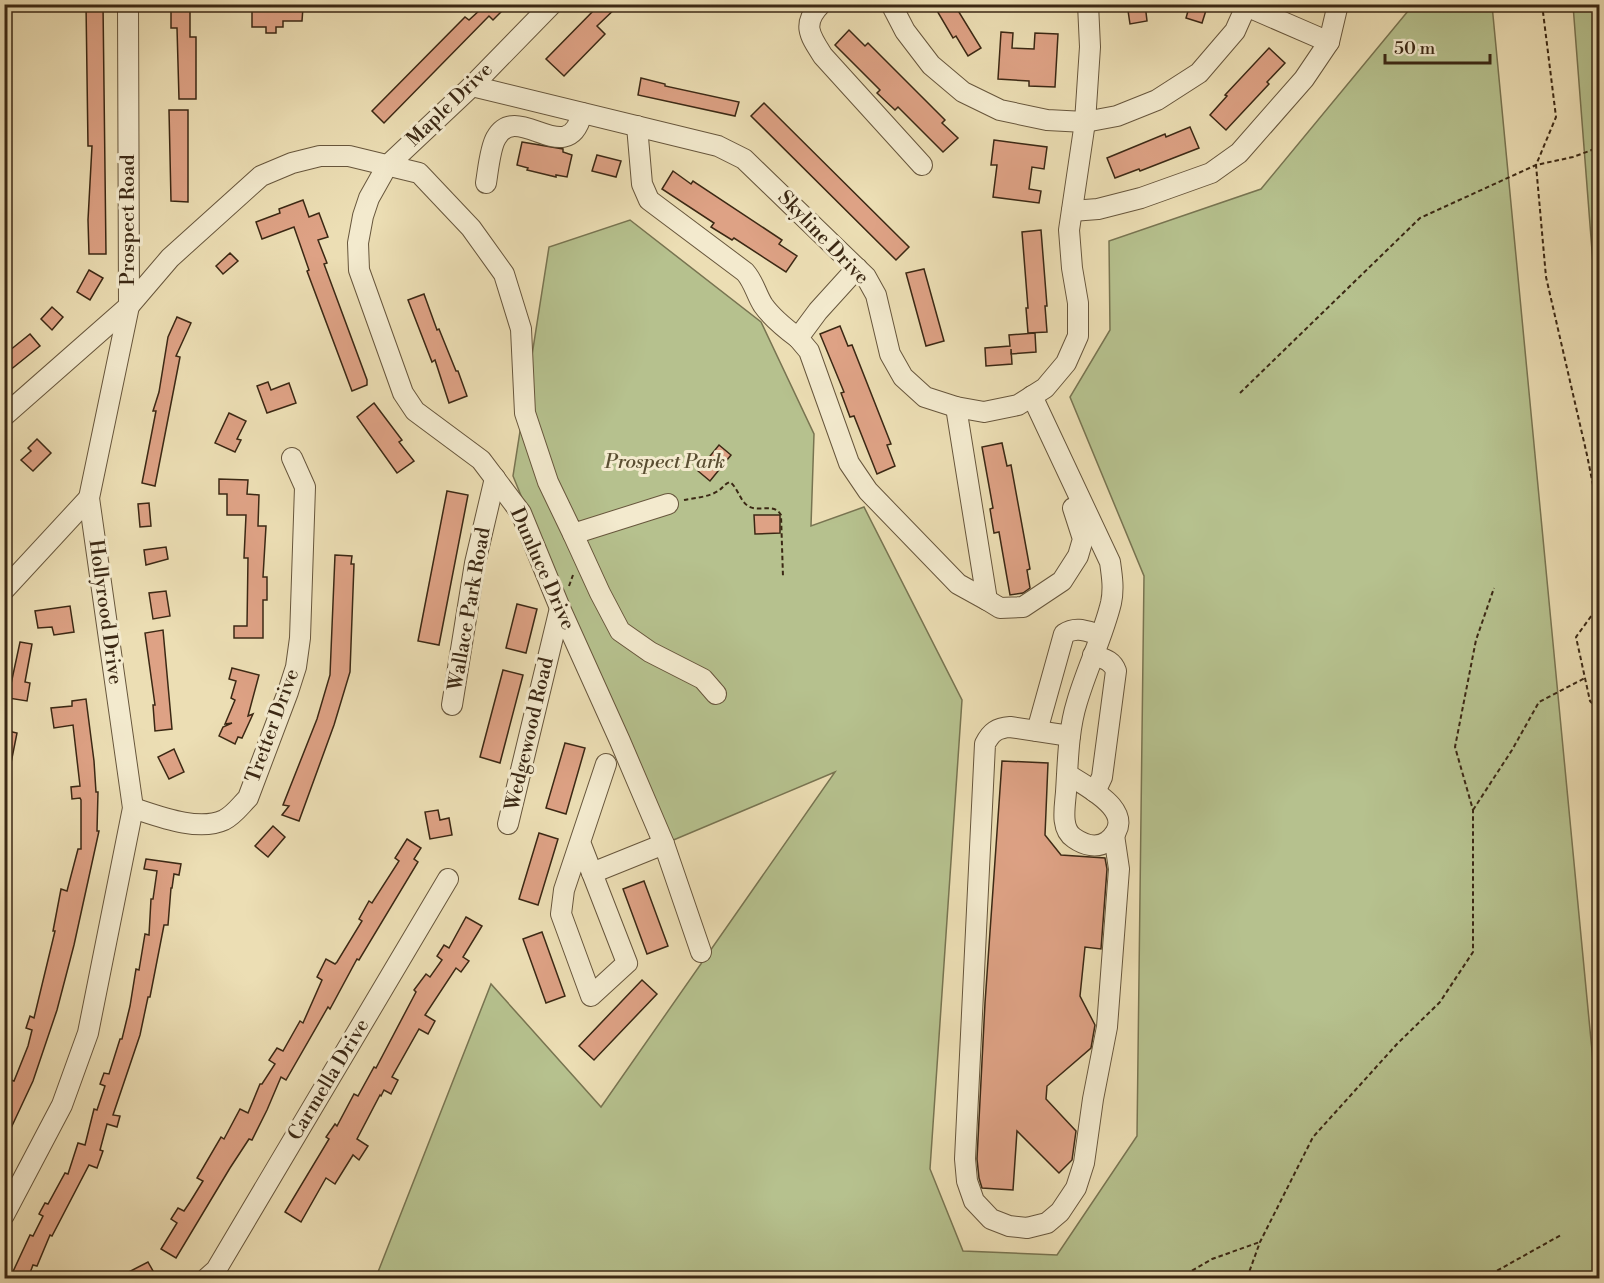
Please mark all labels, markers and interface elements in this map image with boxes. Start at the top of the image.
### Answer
scale bar [1385,27,1490,65]
text: 50 m [1394,37,1436,60]
street label: Maple Drive [402,58,498,152]
street label: Prospect Road [116,154,141,286]
street label: Skyline Drive [772,186,874,290]
park label: Prospect Park [604,450,725,475]
street label: Dunluce Drive [504,504,580,634]
street label: Wallace Park Road [443,525,497,694]
street label: Hollyrood Drive [82,538,128,686]
street label: Wedgewood Road [500,654,560,814]
street label: Tretter Drive [241,666,305,786]
street label: Carmella Drive [283,1015,375,1145]

